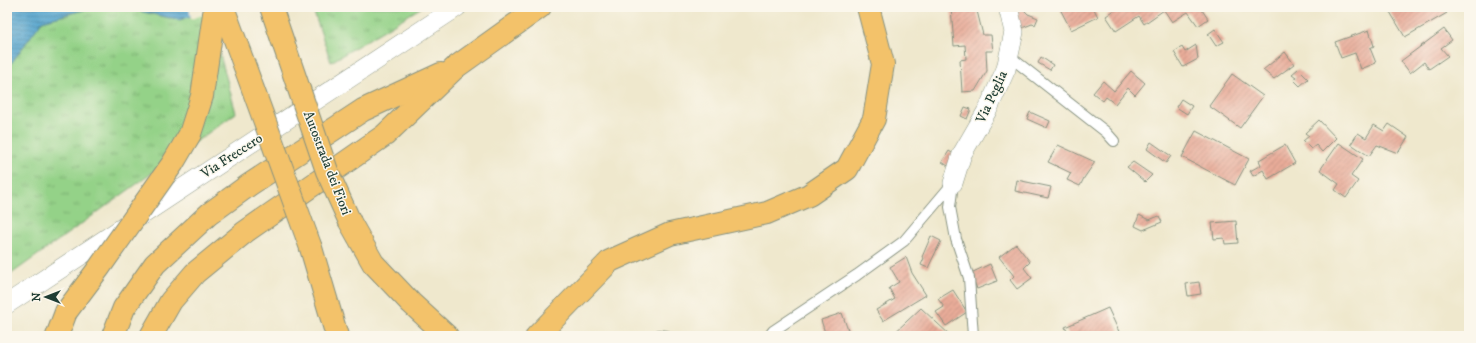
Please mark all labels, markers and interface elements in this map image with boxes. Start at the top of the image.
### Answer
street label: Via Peglia [972,68,1012,127]
street label: Autostrada dei Fiori [299,108,355,218]
street label: Via Freccero [197,129,266,183]
north arrow [26,277,66,317]
text: N [30,292,44,302]

